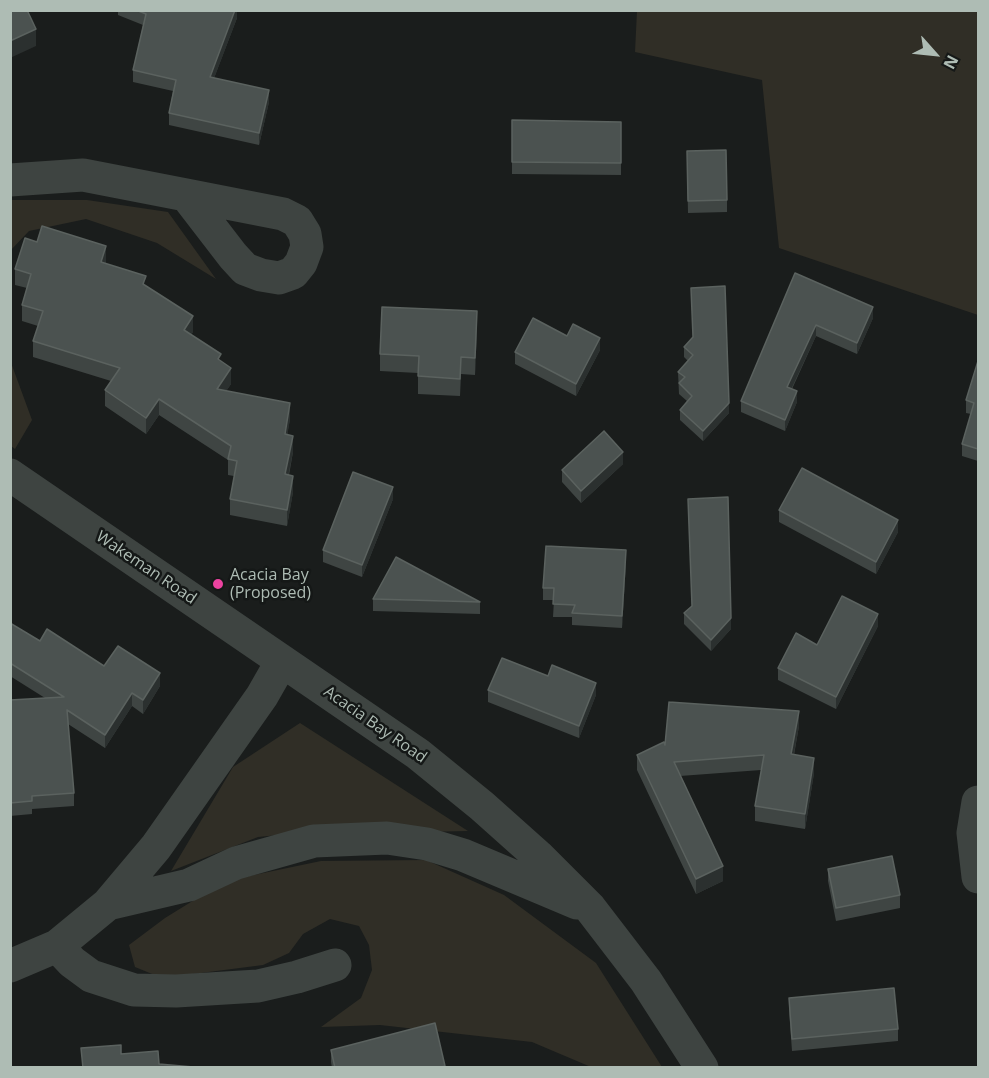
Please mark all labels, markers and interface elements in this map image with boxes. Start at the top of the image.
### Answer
north arrow [905,24,965,84]
text: N [938,51,964,73]
street label: Wakeman Road [92,527,200,609]
place label: Acacia Bay (Proposed) [230,565,311,603]
marker: Acacia Bay (Proposed) [211,577,225,591]
street label: Acacia Bay Road [320,682,430,768]

